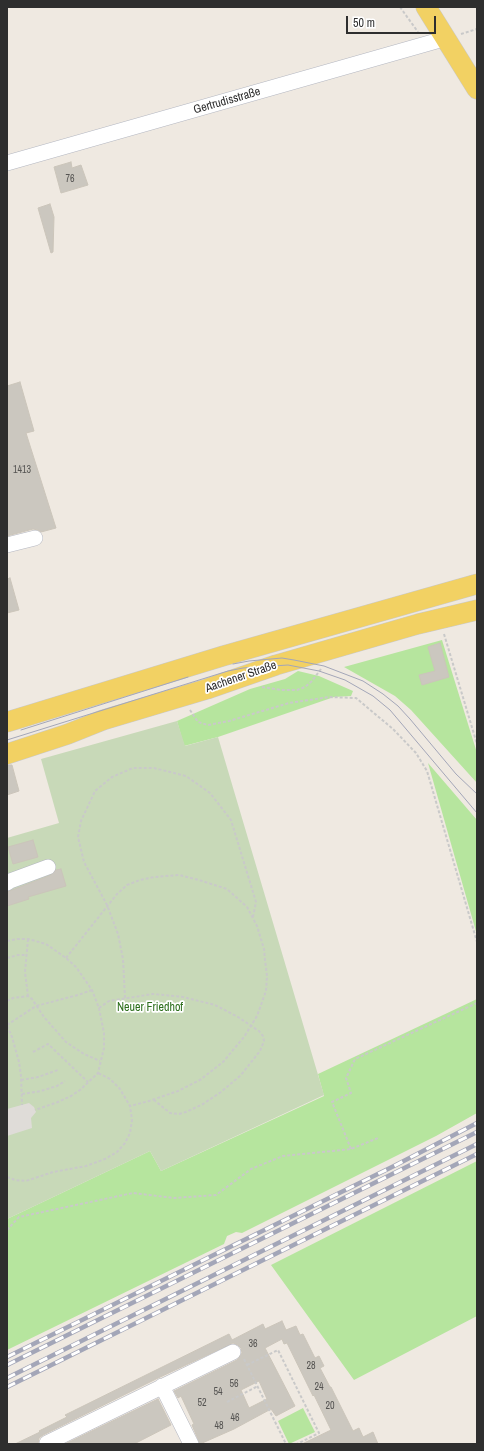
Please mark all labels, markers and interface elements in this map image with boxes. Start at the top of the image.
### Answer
scale bar [348,8,438,34]
text: 50 m [353,15,375,31]
street label: Gertrudisstraße [192,85,262,117]
house number: 76 [65,173,75,185]
house number: 1413 [13,464,31,476]
street label: Aachener Straße [203,658,279,696]
park label: Neuer Friedhof [117,1001,183,1015]
house number: 36 [248,1338,258,1350]
house number: 28 [306,1360,316,1372]
house number: 56 [229,1378,239,1390]
house number: 24 [314,1381,324,1393]
house number: 54 [213,1386,223,1398]
house number: 52 [197,1397,207,1409]
house number: 20 [325,1400,335,1412]
house number: 46 [230,1412,240,1424]
house number: 48 [214,1420,224,1432]

